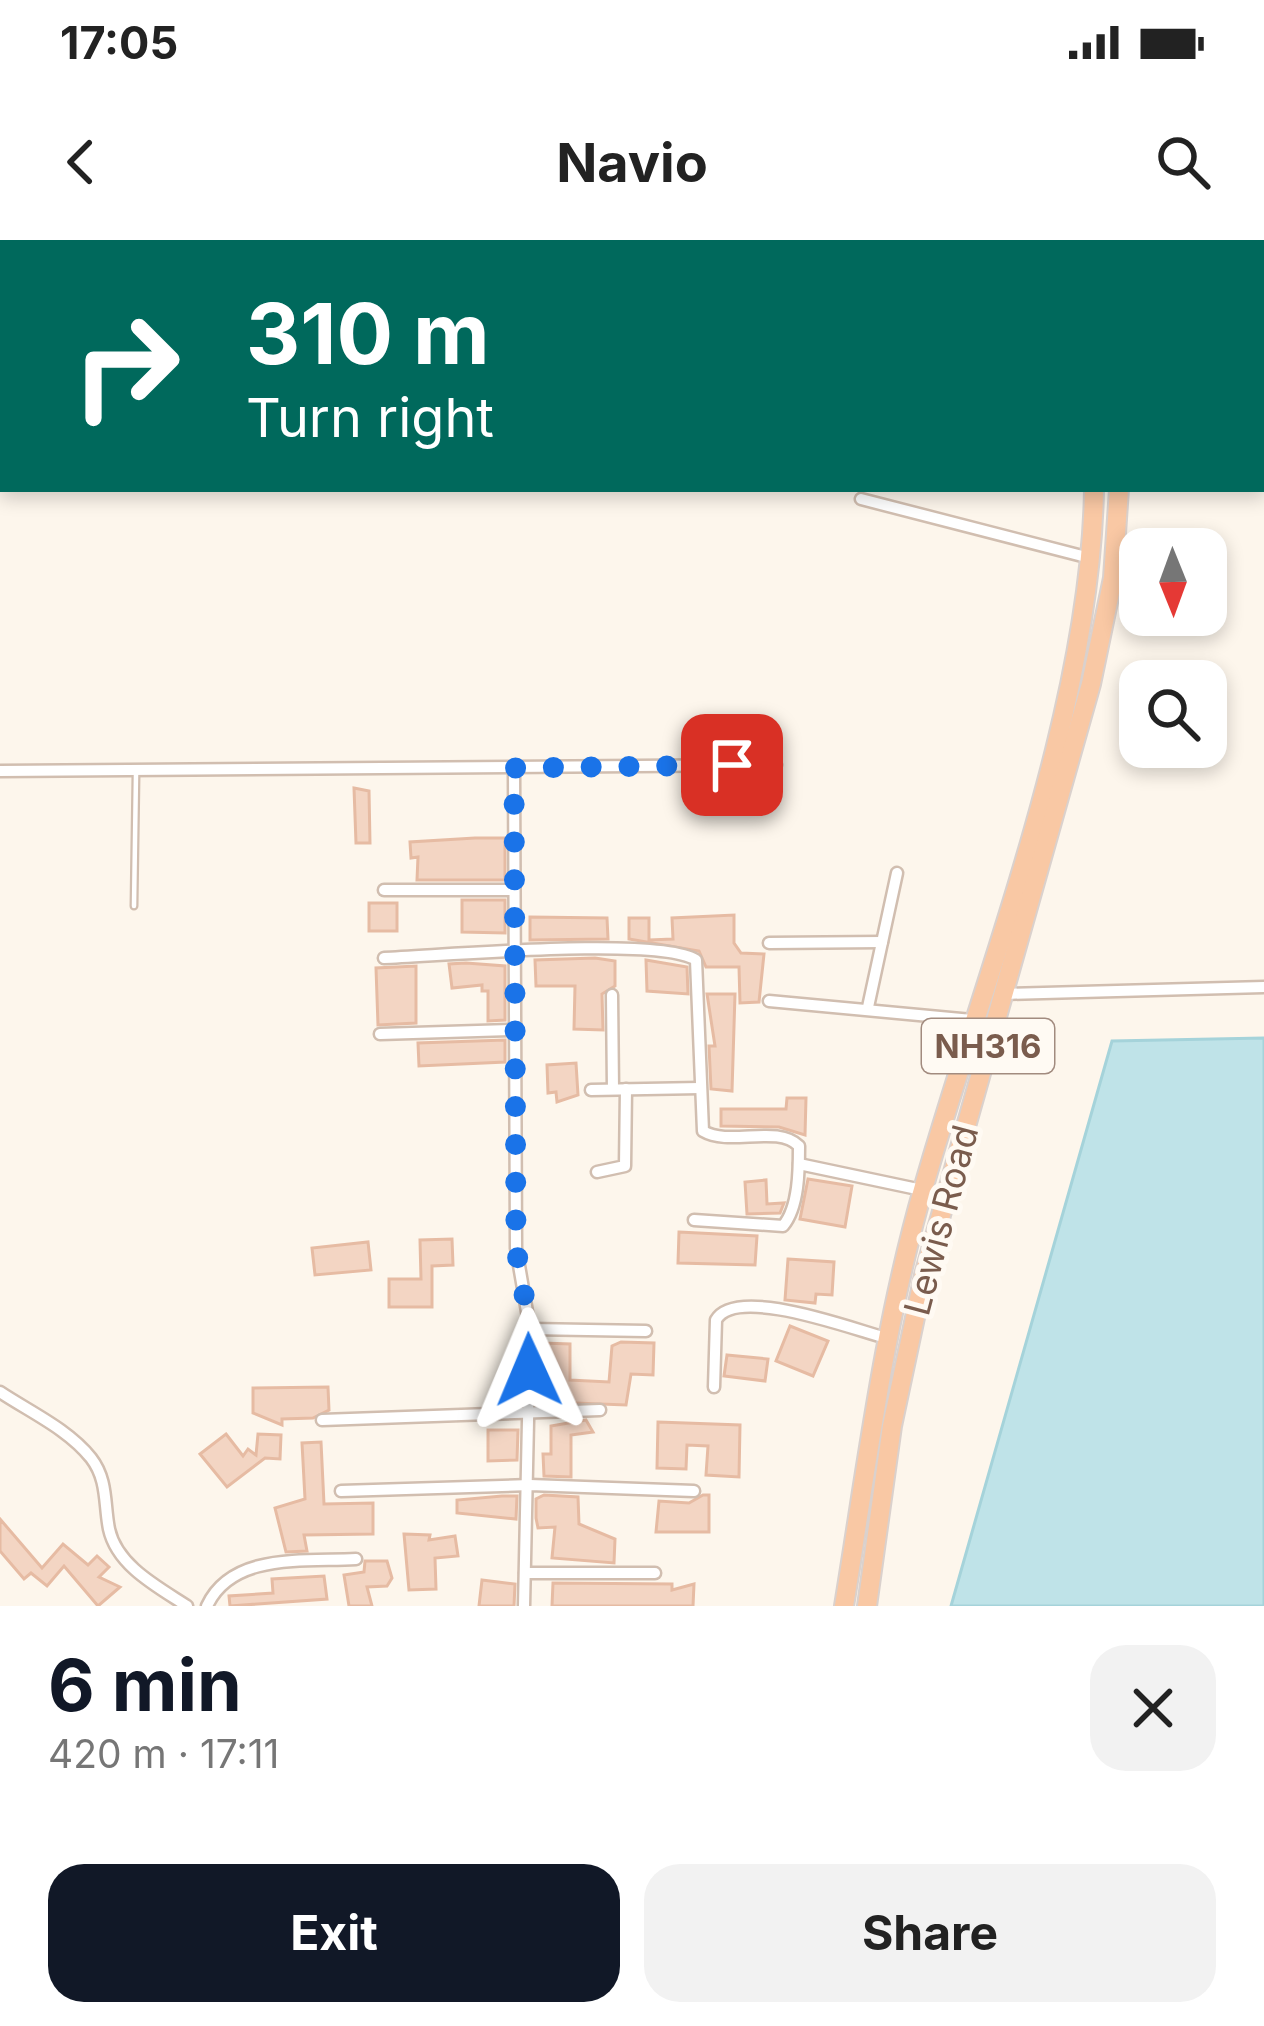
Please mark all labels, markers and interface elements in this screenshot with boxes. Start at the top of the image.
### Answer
text: 17:05 [60,15,178,70]
icon: back [48,129,114,195]
icon: search [1150,129,1216,195]
text: Navio [556,130,708,195]
text: 310 m [246,283,490,384]
icon: right [48,288,204,444]
text: Turn right [246,385,494,450]
north arrow [1119,528,1227,636]
map controls [1119,528,1227,768]
button: search [1119,660,1227,768]
pin [681,714,783,816]
icon: arrive [699,732,765,798]
road number: NH316 [922,1019,1054,1073]
street label: Lewis Road [895,1120,987,1320]
position arrow [466,1307,592,1433]
text: 6 min [48,1641,242,1728]
button: close [1090,1645,1216,1771]
text: 420 m · 17:11 [48,1730,279,1777]
button: Exit [48,1864,620,2002]
button: Share [644,1864,1216,2002]

